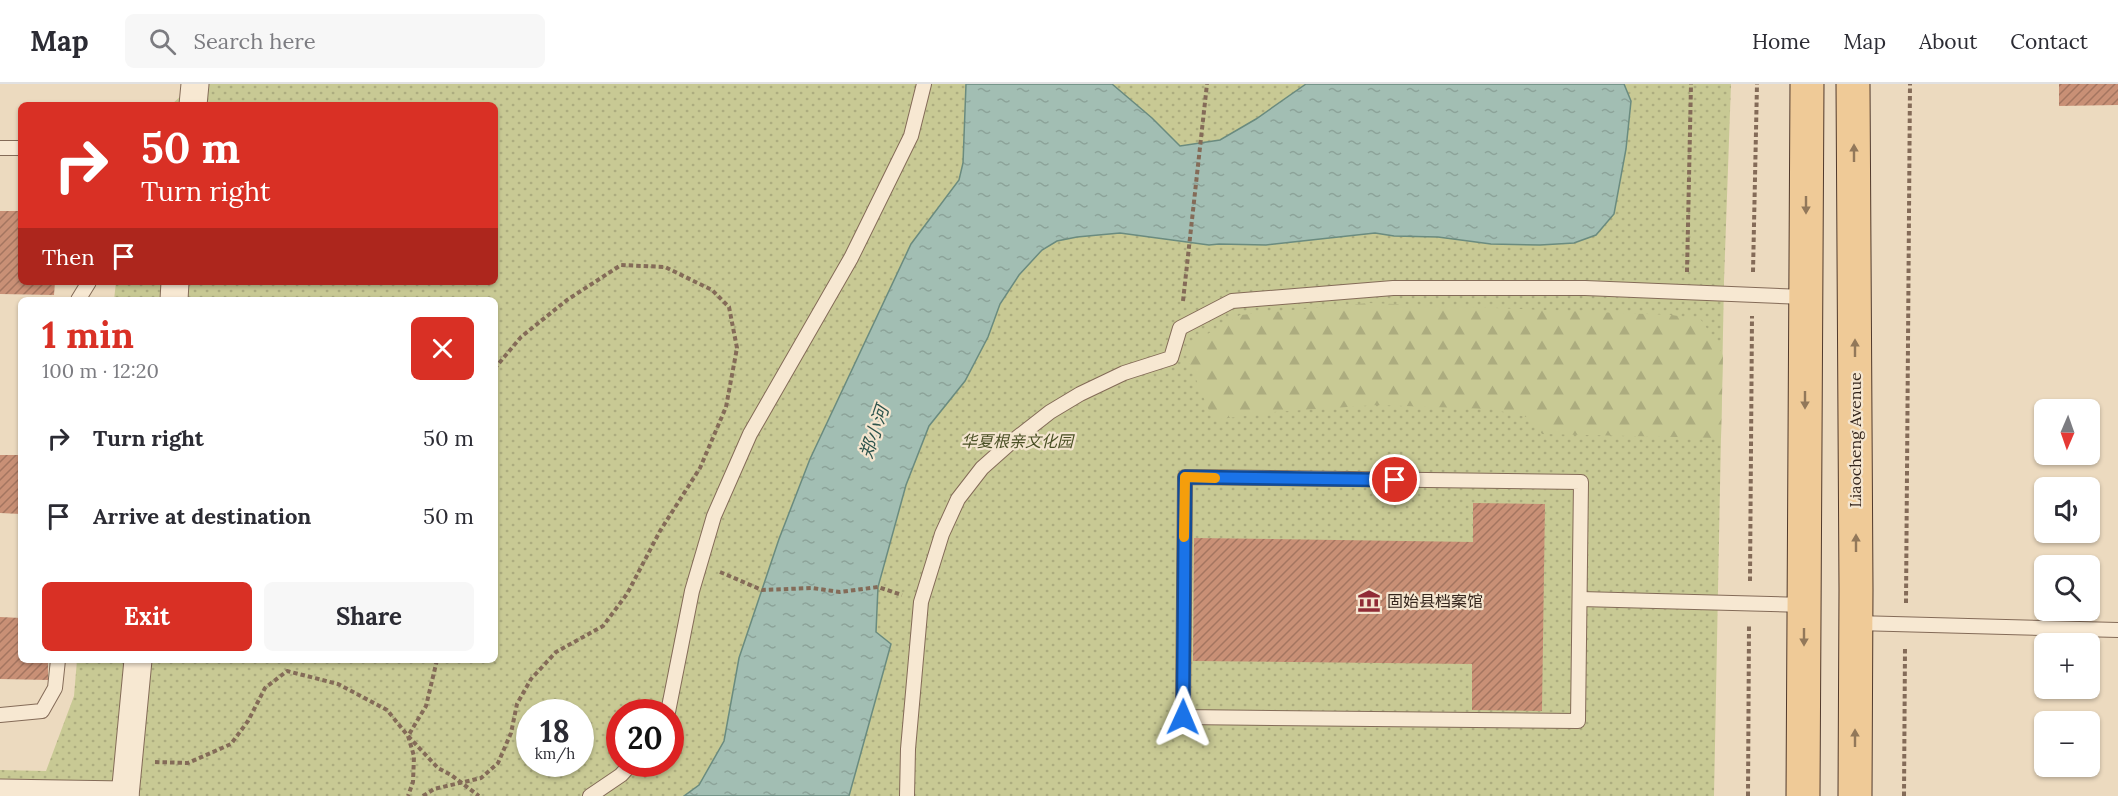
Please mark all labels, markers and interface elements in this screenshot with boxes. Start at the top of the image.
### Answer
search box [125,14,545,68]
text: Map [30,23,89,59]
icon: search [146,25,179,58]
text: Search here [194,27,316,55]
text: Home [1752,28,1810,55]
text: Map [1843,28,1886,55]
text: About [1919,28,1977,55]
text: Contact [2010,28,2088,55]
text: 50 m [141,121,240,175]
icon: right [42,126,120,204]
one-way arrow [1849,143,1859,162]
text: Turn right [141,174,270,208]
one-way arrow [1801,196,1811,215]
icon: arrive [107,240,140,273]
text: Then [42,243,95,271]
text: 1 min [42,312,134,358]
button: close [411,317,474,380]
one-way arrow [1850,338,1860,357]
text: 100 m · 12:20 [42,358,159,383]
street label: Liaocheng Avenue [1845,372,1865,508]
one-way arrow [1800,391,1810,410]
north arrow [2034,399,2100,465]
map controls [2034,399,2100,777]
water label: 郑小河 [854,400,895,461]
icon: right [42,422,75,455]
text: Turn right [93,424,204,452]
text: 50 m [423,424,474,452]
park label: 华夏根亲文化园 [961,431,1075,451]
pin [1369,454,1420,505]
icon: arrive [1378,463,1411,496]
button: sound [2034,477,2100,543]
icon: arrive [42,500,75,533]
text: Arrive at destination [93,502,311,530]
text: 50 m [423,502,474,530]
one-way arrow [1851,533,1861,552]
button: search [2034,555,2100,621]
button: Exit [42,582,252,651]
button: Share [264,582,474,651]
museum icon: 固始县档案馆 [1356,588,1382,614]
place label: 固始县档案馆 [1387,591,1483,611]
one-way arrow [1799,628,1809,647]
button: + [2034,633,2100,699]
position arrow [1151,685,1215,749]
speed limit sign: 20 [606,699,684,777]
button: − [2034,711,2100,777]
text: 18 [540,712,570,750]
one-way arrow [1850,728,1860,747]
text: km/h [535,744,575,763]

